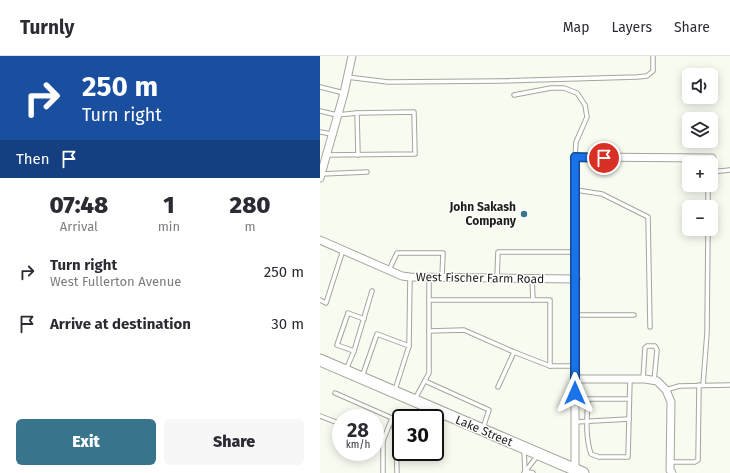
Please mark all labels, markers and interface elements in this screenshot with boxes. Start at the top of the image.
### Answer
text: Turnly [20,16,74,39]
text: Map [563,19,589,36]
text: Layers [611,19,652,36]
text: Share [674,19,710,36]
map controls [682,68,718,236]
button: sound [682,68,718,104]
text: 250 m [82,70,158,103]
icon: right [16,72,68,124]
text: Turn right [82,104,162,126]
button: layers [682,112,718,148]
pin [587,141,621,175]
icon: arrive [593,147,615,169]
icon: arrive [58,148,80,170]
text: Then [16,150,50,168]
button: + [682,156,718,192]
text: 07:48 [49,191,108,219]
text: 1 [163,191,175,219]
text: 280 [230,191,271,219]
place label: John Sakash Company [448,200,517,228]
button: − [682,200,718,236]
marker: John Sakash Company [519,209,529,219]
text: Arrival [60,219,98,234]
text: min [158,219,180,234]
text: m [244,219,256,234]
text: Turn right [50,256,117,274]
icon: right [16,261,38,283]
text: 250 m [264,263,304,281]
street label: West Fischer Farm Road [416,270,544,286]
text: West Fullerton Avenue [50,274,181,289]
icon: arrive [16,313,38,335]
text: Arrive at destination [50,315,191,333]
text: 30 m [271,315,304,333]
position arrow [554,372,596,414]
speed limit sign: 30 [392,409,444,461]
street label: Lake Street [453,413,515,450]
text: 28 [347,418,369,442]
button: Exit [16,419,156,465]
button: Share [164,419,304,465]
text: km/h [346,439,370,451]

